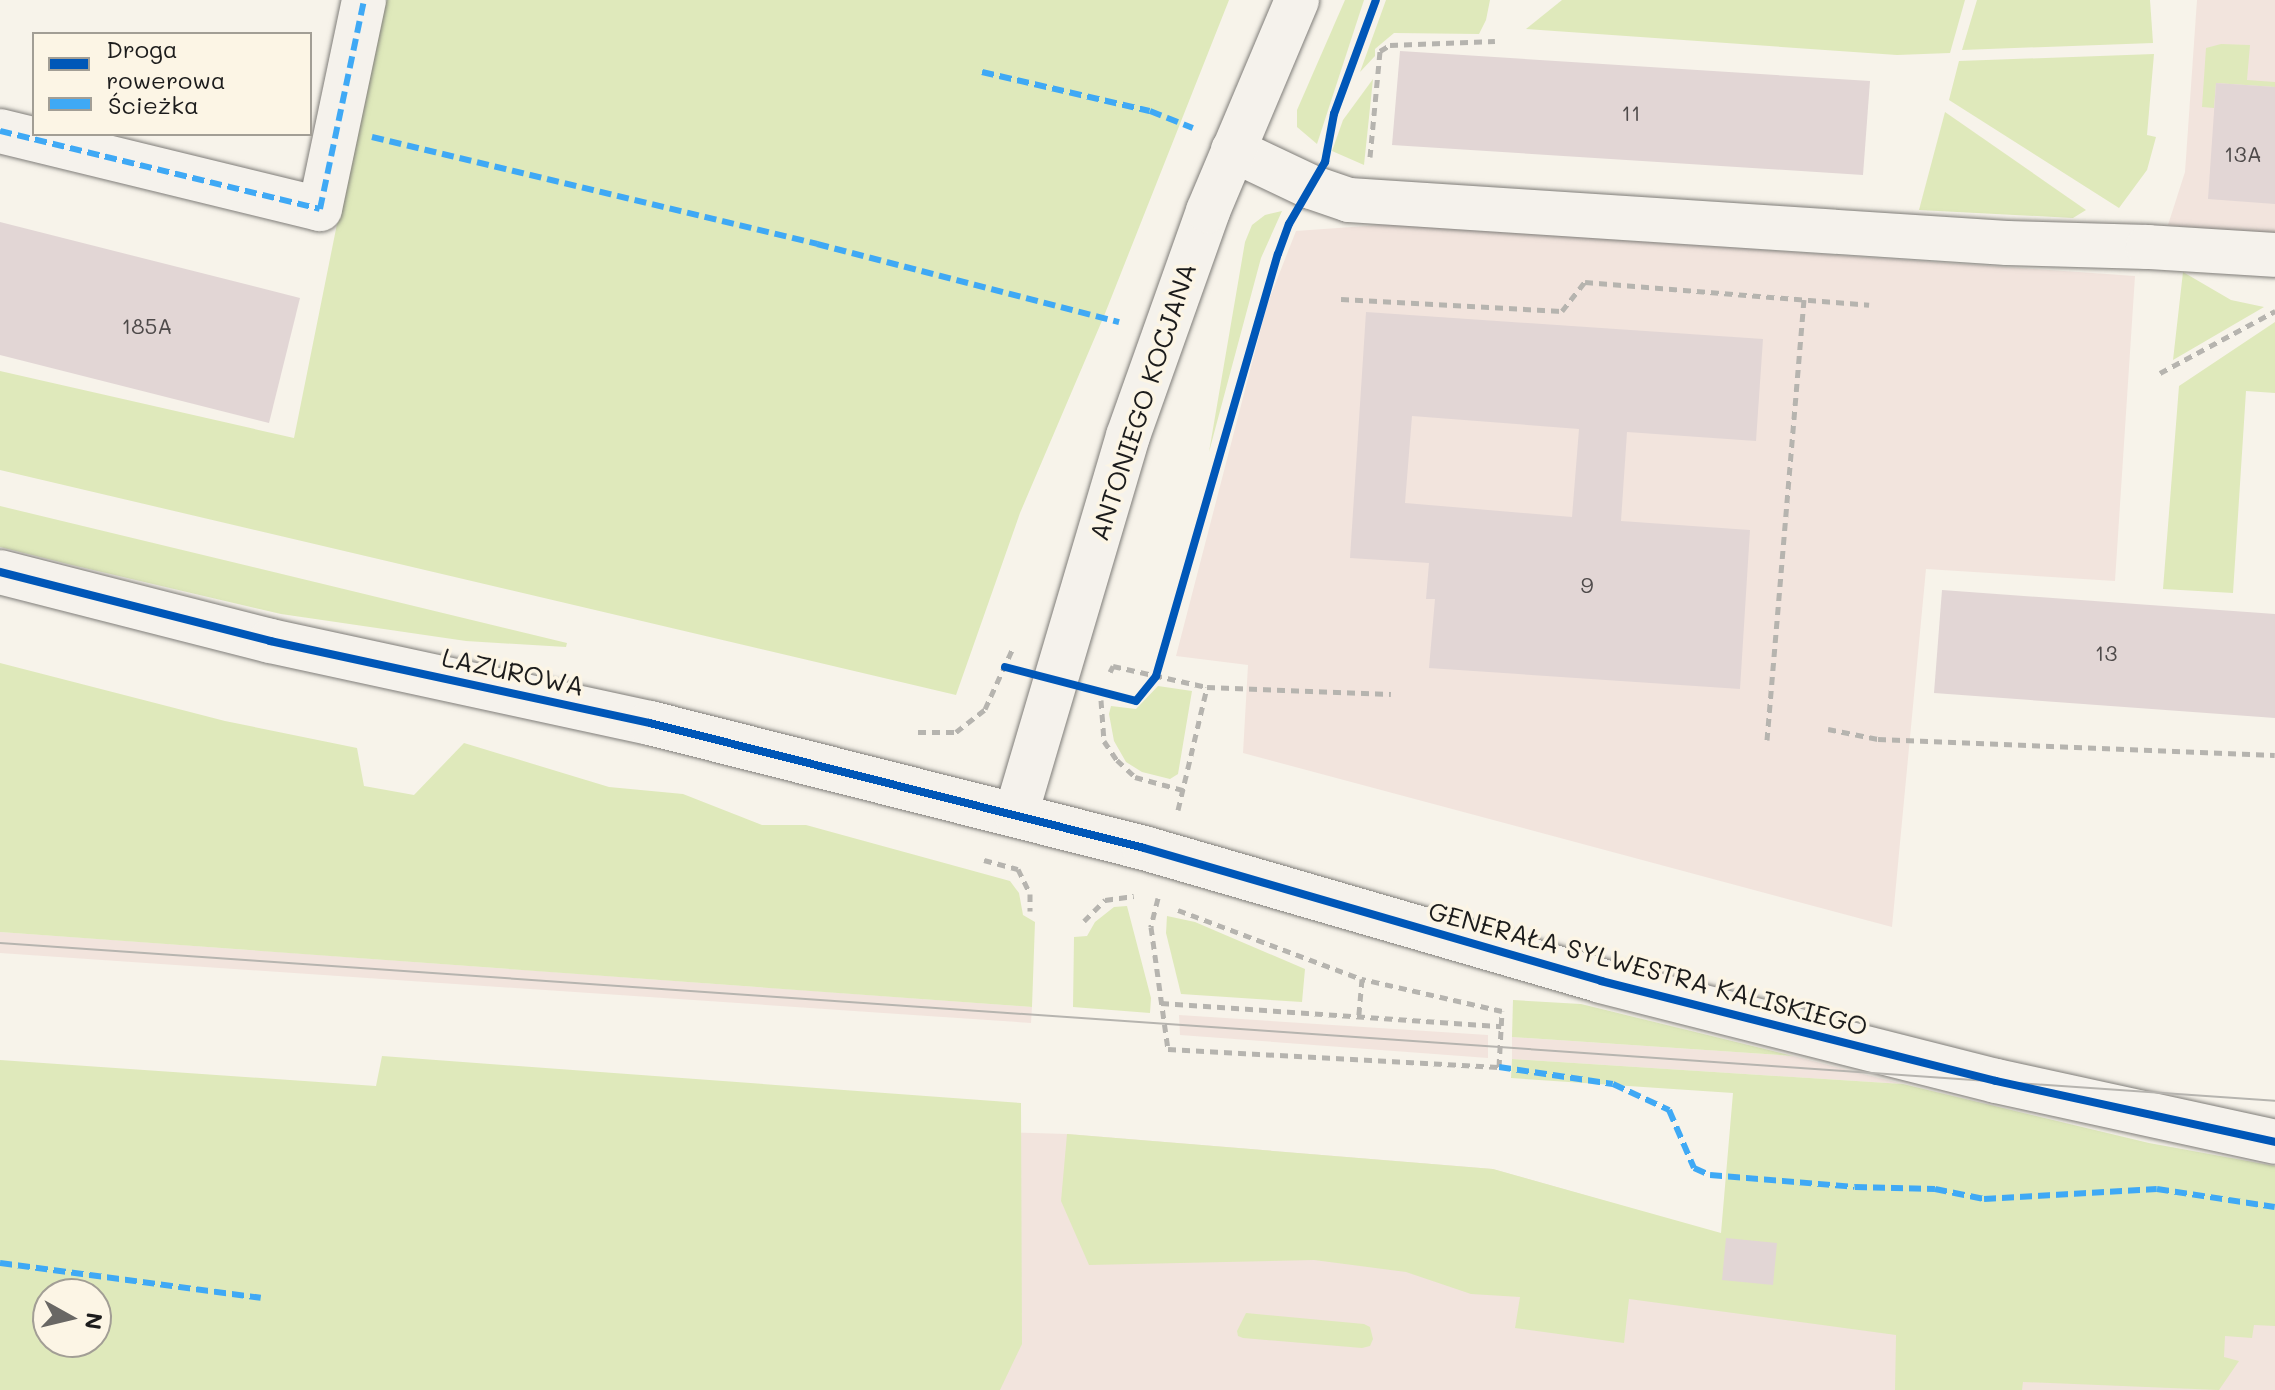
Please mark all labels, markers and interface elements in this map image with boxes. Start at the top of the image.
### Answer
legend [32,32,312,136]
text: Droga rowerowa [106,33,226,95]
text: Ścieżka [108,89,199,120]
house number: 11 [1621,100,1641,126]
house number: 13A [2224,141,2262,167]
street label: ANTONIEGO KOCJANA [1083,259,1203,545]
house number: 185A [121,313,173,339]
house number: 9 [1580,572,1594,598]
house number: 13 [2095,640,2117,666]
street label: LAZUROWA [439,642,587,702]
street label: GENERAŁA SYLWESTRA KALISKIEGO [1425,895,1871,1043]
north arrow [32,1278,112,1358]
text: N [79,1311,110,1331]

